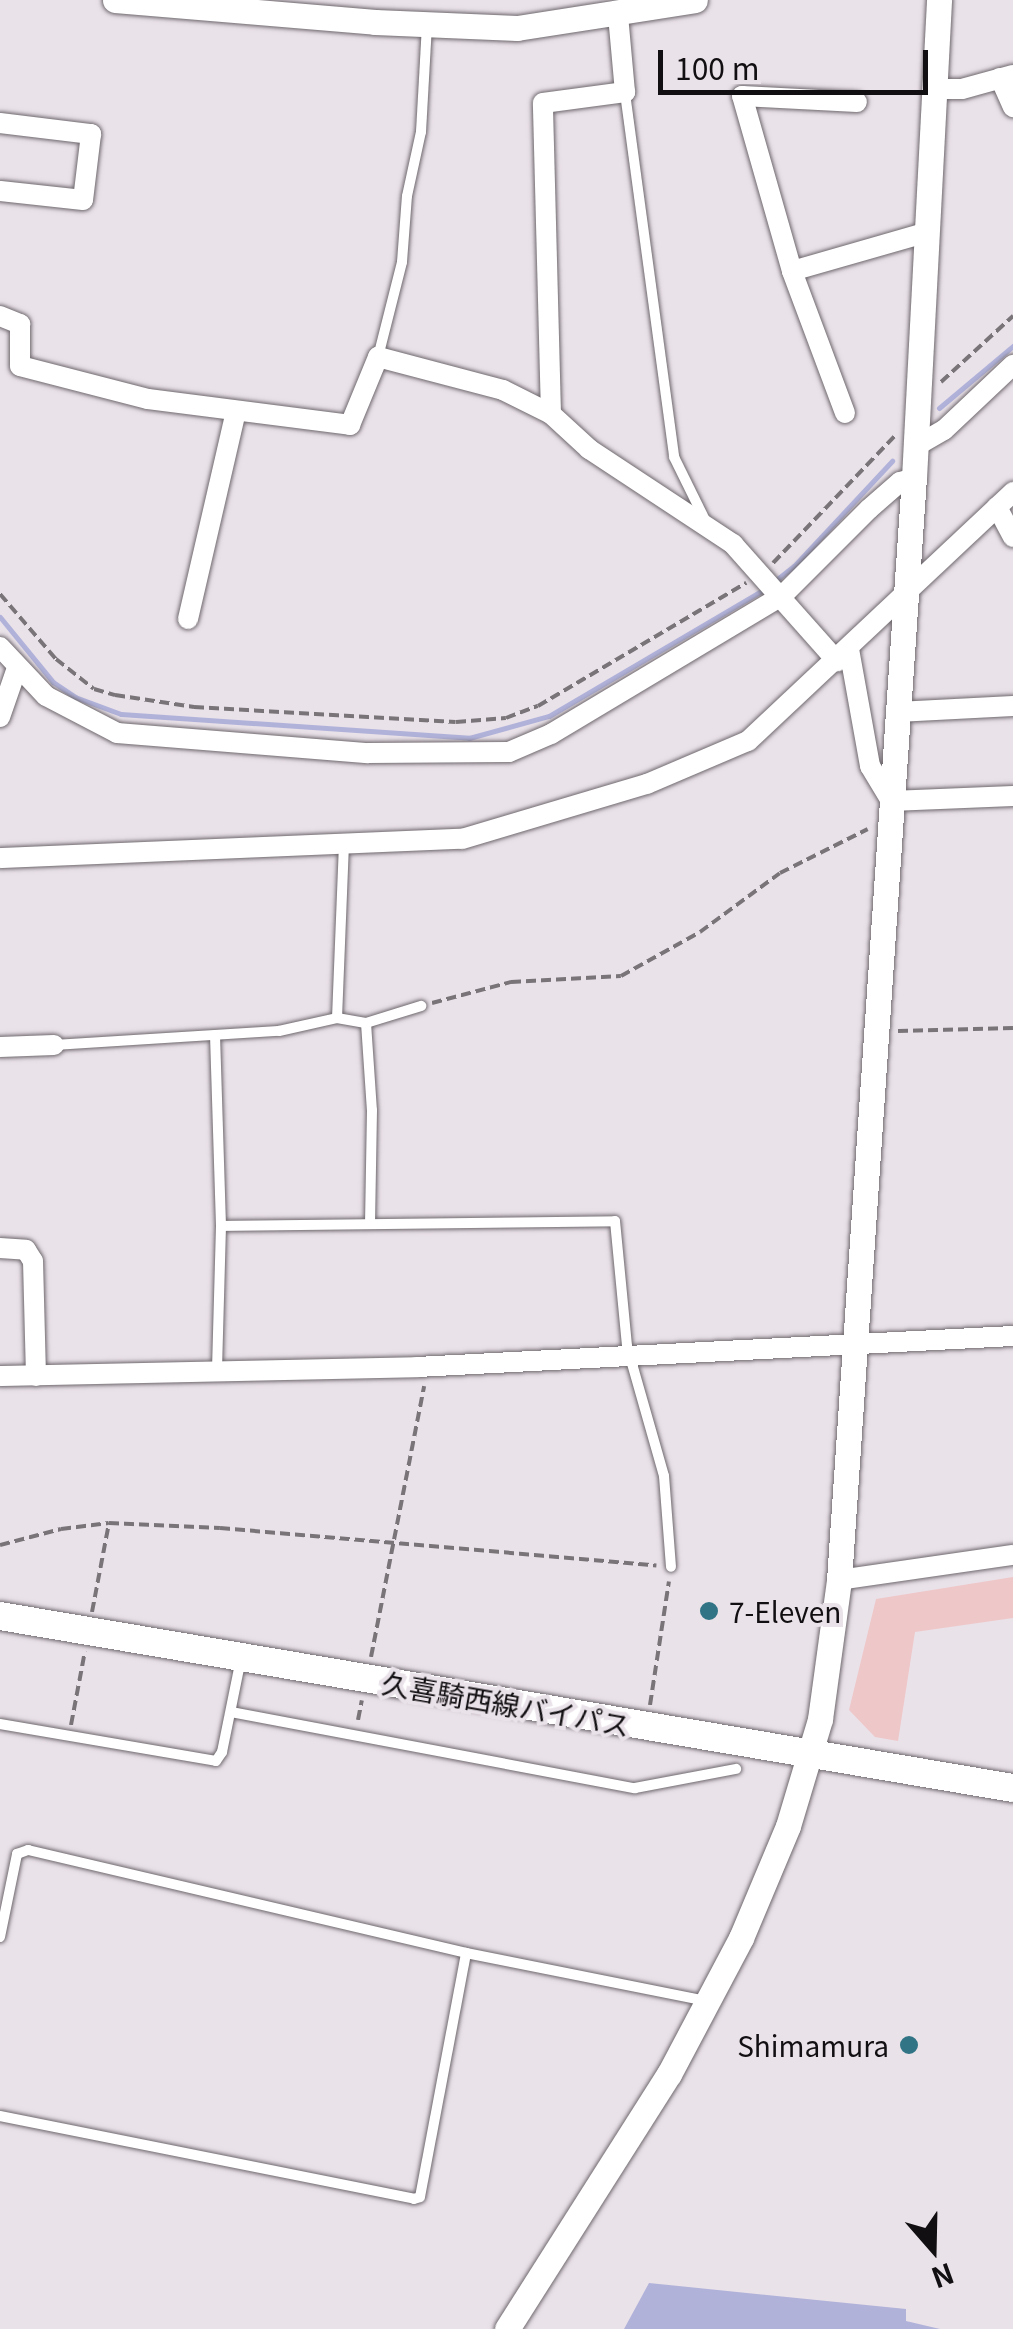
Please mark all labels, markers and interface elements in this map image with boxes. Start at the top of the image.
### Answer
scale bar [663,30,933,92]
text: 100 m [675,45,759,89]
place label: 7-Eleven [729,1594,841,1628]
marker: 7-Eleven [698,1600,720,1622]
street label: 久喜騎西線バイパス [379,1665,633,1741]
place label: Shimamura [737,2028,889,2062]
marker: Shimamura [898,2034,920,2056]
north arrow [883,2199,983,2299]
text: N [927,2255,960,2300]

